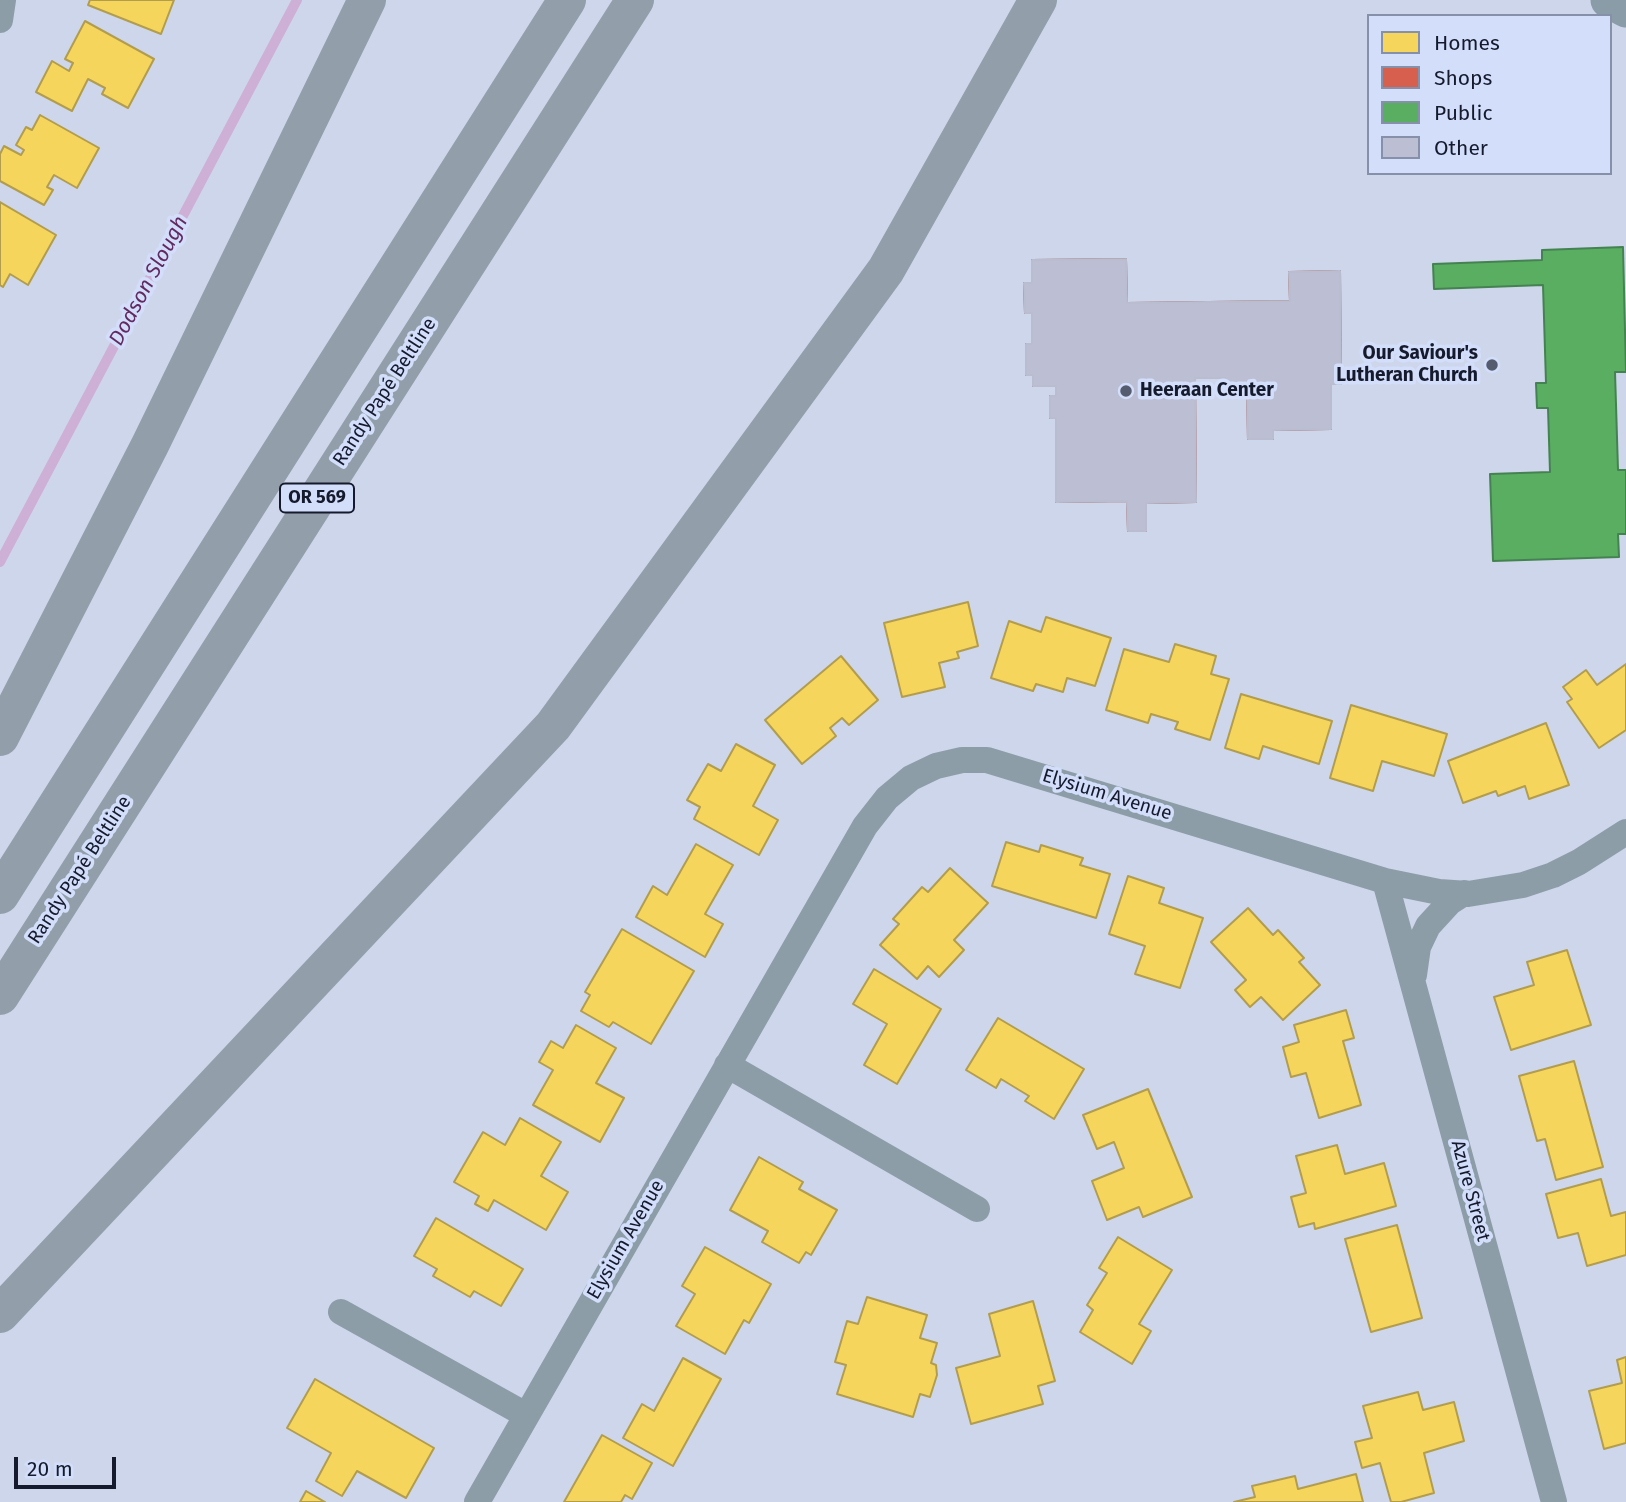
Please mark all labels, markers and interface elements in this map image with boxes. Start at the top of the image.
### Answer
legend [1367,14,1612,175]
text: Homes [1434,30,1500,56]
text: Shops [1434,65,1492,91]
text: Public [1434,100,1492,126]
text: Other [1434,135,1488,161]
water label: Dodson Slough [104,212,194,350]
street label: Randy Papé Beltline [329,314,441,470]
place label: Our Saviour's Lutheran Church [1336,343,1478,387]
marker: Our Saviour's Lutheran Church [1484,357,1500,373]
place label: Heeraan Center [1140,380,1274,402]
marker: Heeraan Center [1118,383,1134,399]
road number: OR 569 [280,484,354,512]
street label: Elysium Avenue [1039,764,1175,826]
street label: Randy Papé Beltline [24,792,136,948]
street label: Azure Street [1446,1138,1494,1244]
street label: Elysium Avenue [583,1176,669,1304]
scale bar [18,1442,119,1486]
text: 20 m [27,1456,73,1482]

